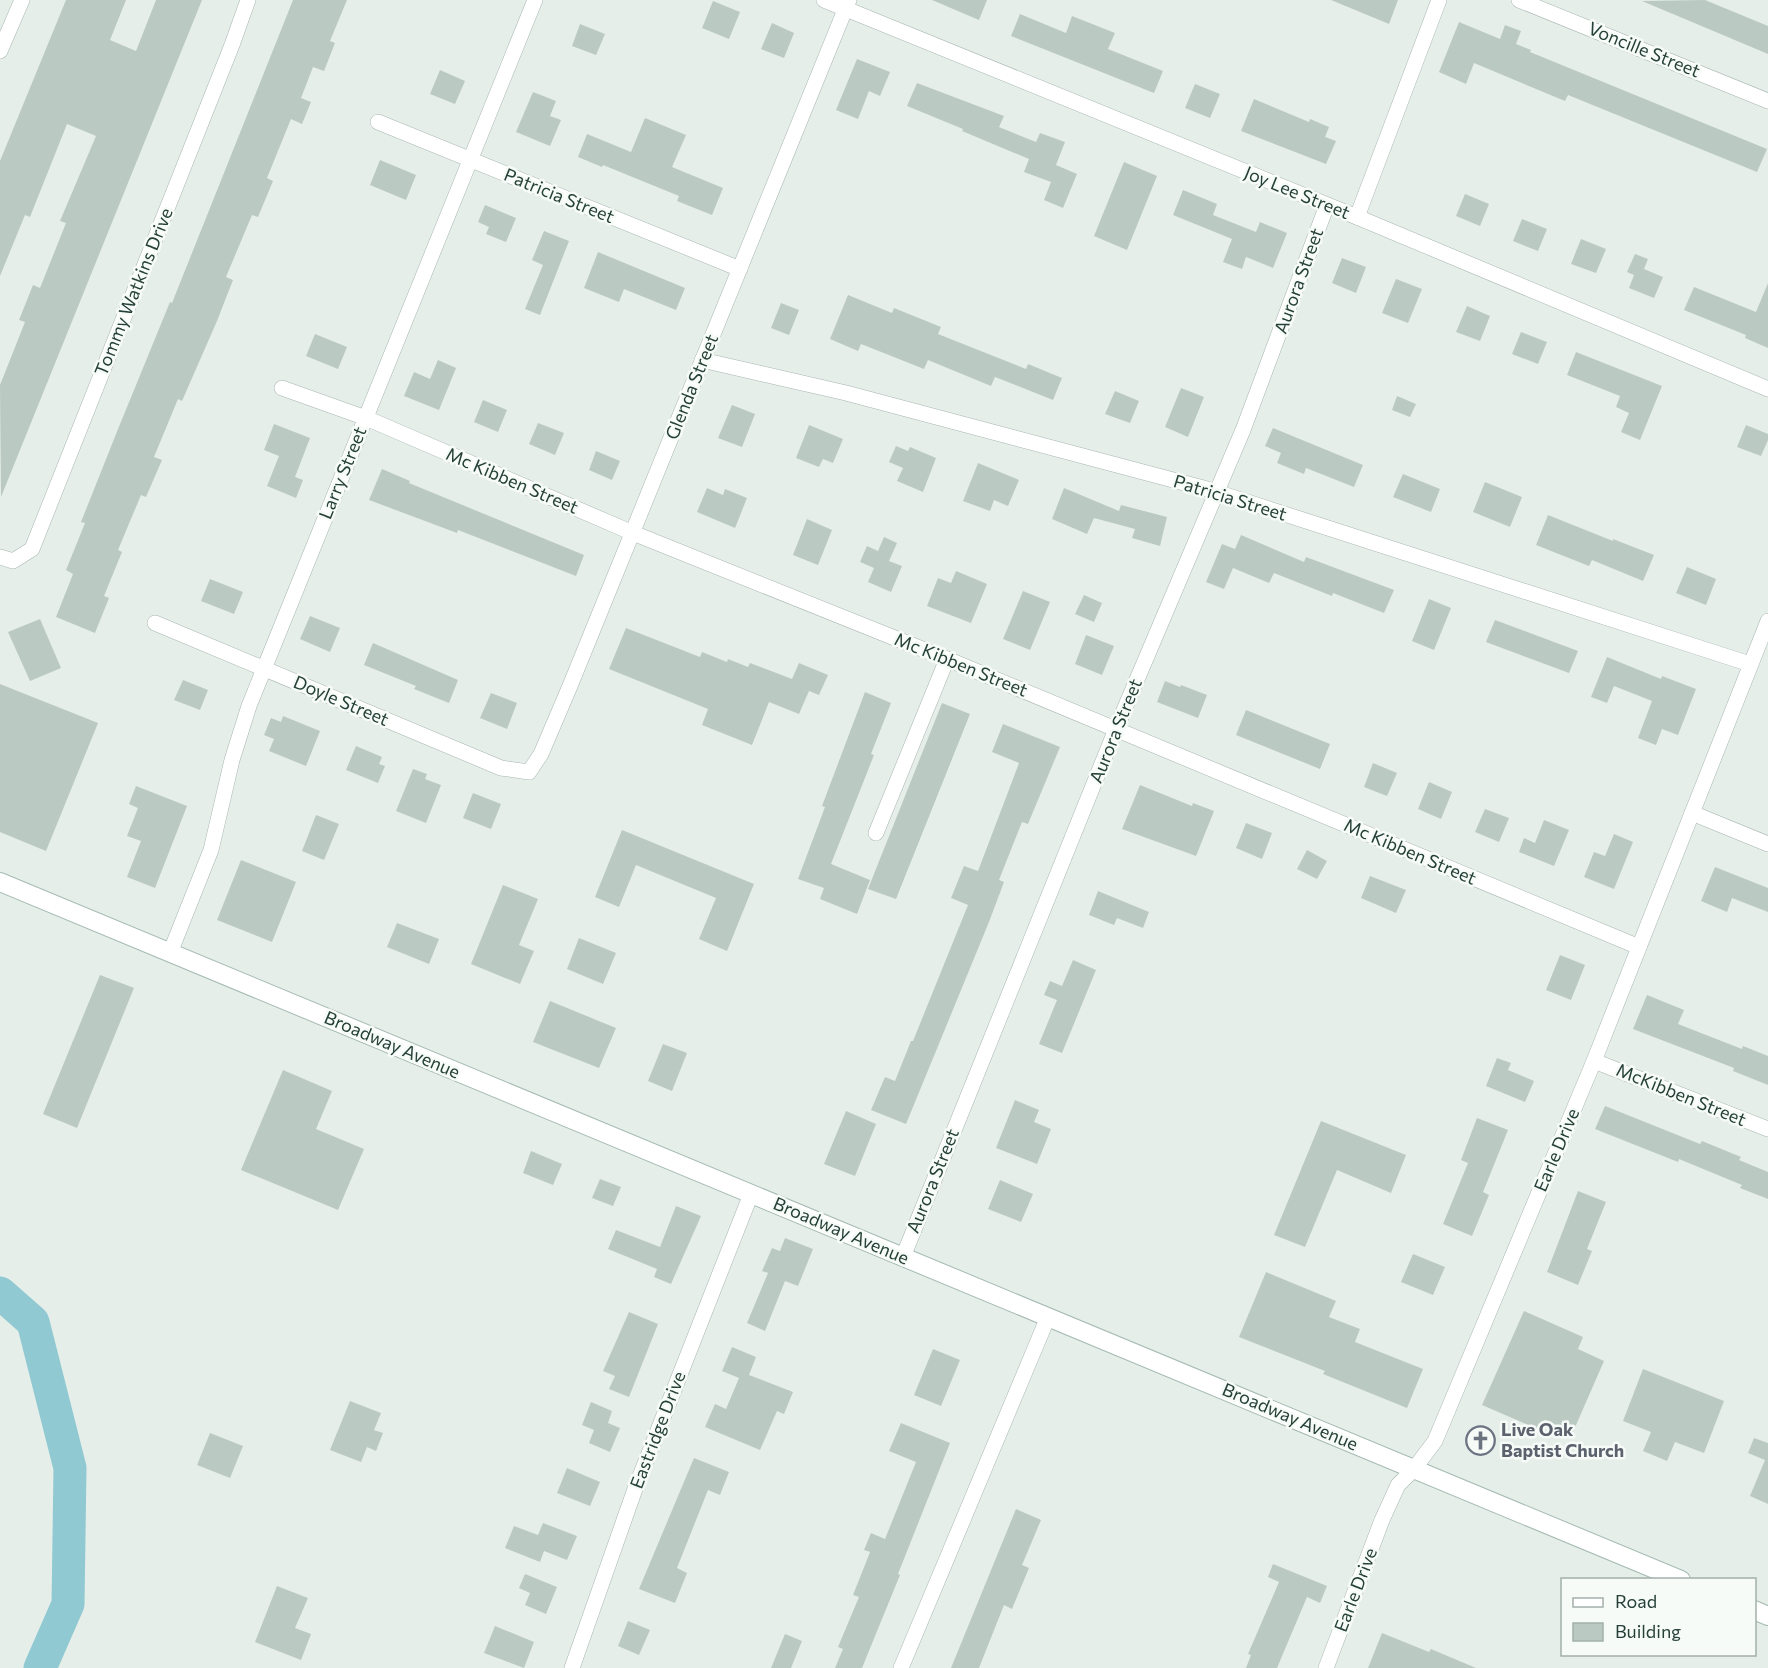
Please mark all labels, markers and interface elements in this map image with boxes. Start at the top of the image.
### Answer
street label: Voncille Street [1585,17,1704,81]
street label: Joy Lee Street [1241,161,1353,223]
street label: Patricia Street [501,163,618,227]
street label: Tommy Watkins Drive [89,205,177,379]
street label: Aurora Street [1269,225,1327,336]
street label: Glenda Street [660,331,722,443]
street label: Larry Street [314,423,371,522]
street label: Mc Kibben Street [443,442,582,518]
street label: Patricia Street [1171,469,1290,525]
street label: Mc Kibben Street [892,627,1031,701]
street label: Doyle Street [290,670,392,730]
street label: Aurora Street [1084,675,1146,786]
street label: Mc Kibben Street [1341,813,1480,889]
street label: Broadway Avenue [321,1006,464,1083]
street label: McKibben Street [1613,1058,1750,1130]
street label: Earle Drive [1529,1105,1583,1195]
street label: Aurora Street [901,1125,963,1236]
street label: Broadway Avenue [770,1192,913,1269]
street label: Eastridge Drive [625,1368,690,1491]
street label: Broadway Avenue [1219,1378,1362,1455]
place label: Live Oak Baptist Church [1501,1418,1624,1461]
church icon: Live Oak Baptist Church [1464,1424,1496,1456]
street label: Earle Drive [1329,1544,1381,1635]
legend [1561,1578,1756,1656]
text: Road [1615,1590,1657,1612]
text: Building [1615,1620,1681,1642]

